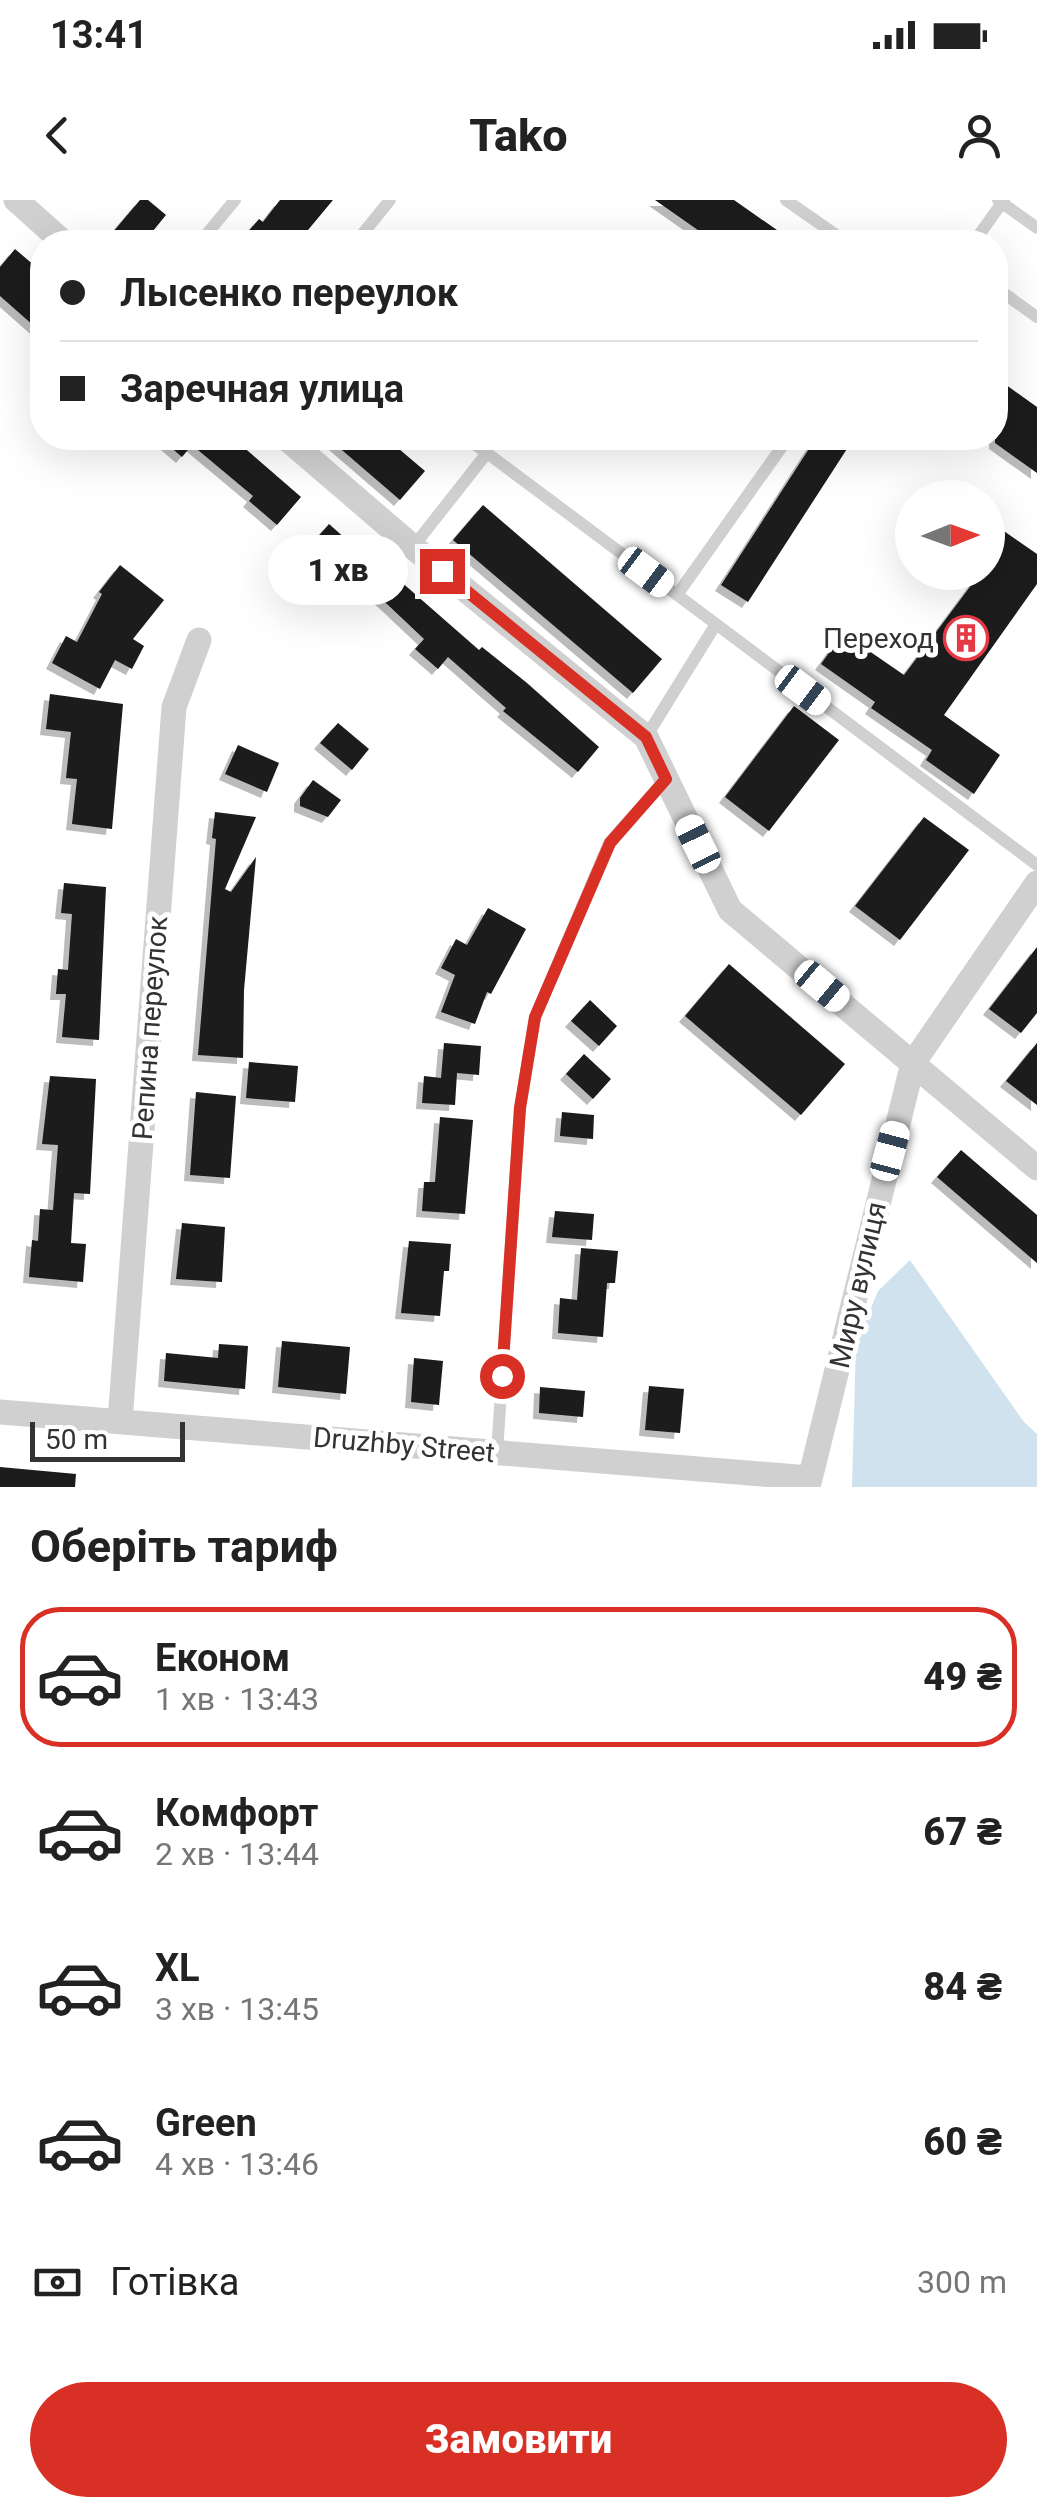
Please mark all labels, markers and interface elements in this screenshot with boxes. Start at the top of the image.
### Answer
text: 13:41 [50,13,148,57]
icon: back [30,108,85,163]
icon: person [952,108,1007,163]
text: Tako [469,109,568,162]
text: Лысенко переулок [120,271,458,315]
text: Заречная улица [120,367,404,411]
north arrow [895,480,1005,590]
map controls [895,480,1005,590]
callout: 1 хв [267,536,407,606]
car [613,542,679,602]
route end [420,549,465,594]
text: 1 хв [308,551,368,589]
building icon: Переход [943,615,989,661]
place label: Переход [823,622,934,655]
car [770,660,836,720]
car [671,810,725,878]
street label: Репина переулок [126,915,174,1141]
car [789,955,855,1017]
car [868,1118,912,1184]
street label: Миру вулиця [823,1199,893,1371]
route start [480,1354,525,1399]
scale bar [30,1417,185,1462]
street label: Druzhby Street [312,1421,496,1469]
text: 50 m [45,1423,108,1456]
text: Оберіть тариф [30,1520,338,1573]
icon: car [35,1632,125,1722]
text: Економ [155,1636,290,1680]
text: 49 ₴ [923,1655,1002,1699]
text: 1 хв · 13:43 [155,1680,319,1718]
icon: car [35,1787,125,1877]
text: Комфорт [155,1791,318,1835]
text: 67 ₴ [923,1810,1002,1854]
text: 2 хв · 13:44 [155,1835,319,1873]
icon: car [35,1942,125,2032]
text: XL [155,1946,200,1990]
text: 84 ₴ [923,1965,1002,2009]
text: 3 хв · 13:45 [155,1990,319,2028]
icon: car [35,2097,125,2187]
text: Green [155,2101,257,2145]
text: 60 ₴ [923,2120,1002,2164]
text: 4 хв · 13:46 [155,2145,319,2183]
icon: cash [30,2255,85,2310]
text: Готівка [110,2260,239,2304]
text: 300 m [917,2263,1007,2301]
button: Замовити [30,2382,1007,2497]

